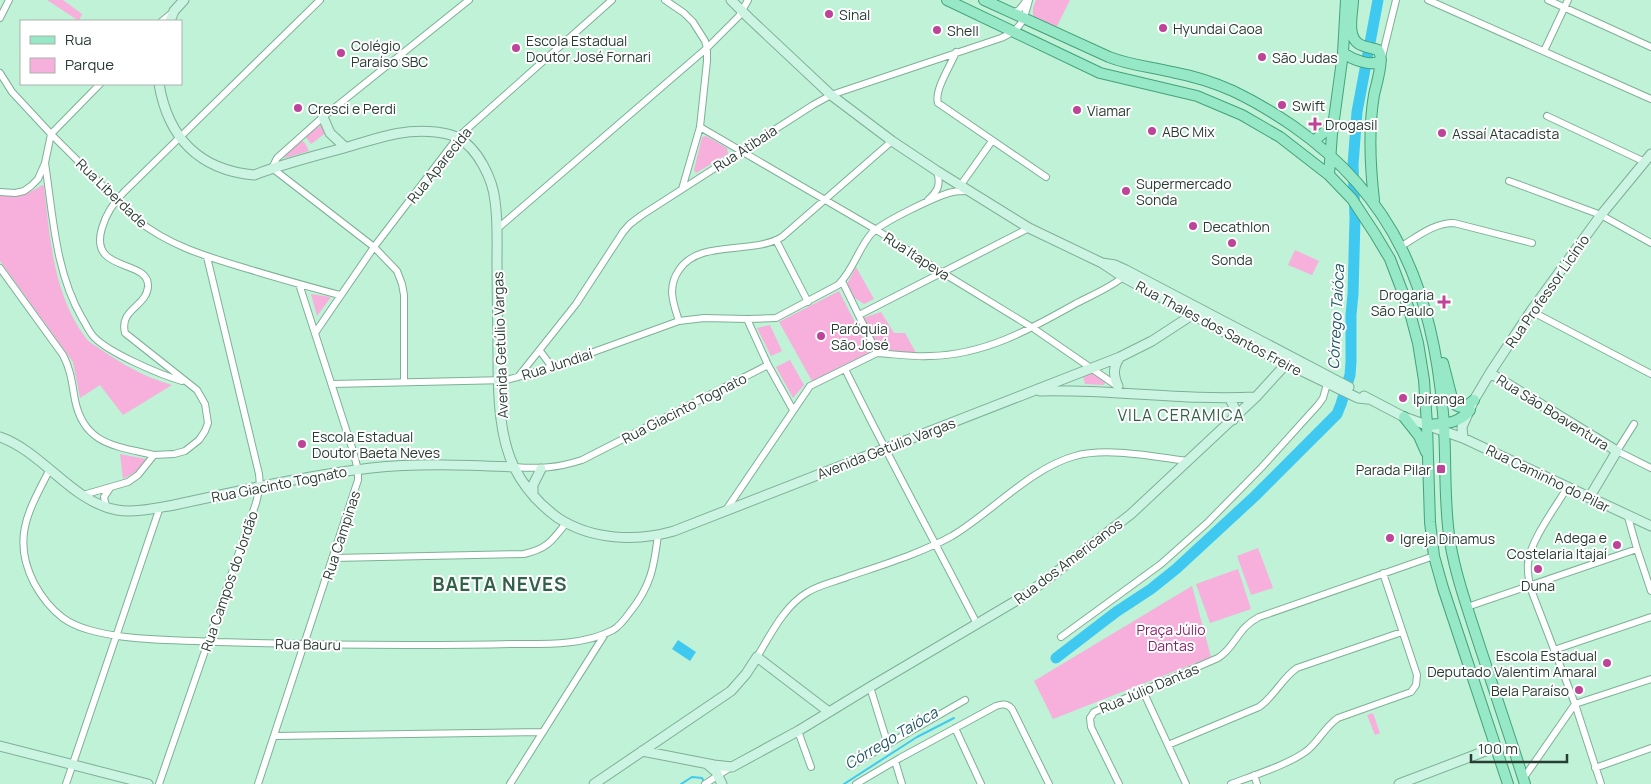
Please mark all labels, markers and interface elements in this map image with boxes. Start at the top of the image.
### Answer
place label: Sinal [839,5,870,24]
marker: Sinal [823,8,835,20]
place label: Hyundai Caoa [1173,19,1263,38]
legend [20,20,182,85]
place label: Shell [947,21,979,40]
marker: Hyundai Caoa [1157,22,1169,34]
marker: Shell [931,24,943,36]
text: Rua [65,29,92,50]
place label: Escola Estadual Doutor José Fornari [526,31,651,66]
place label: Colégio Paraíso SBC [351,36,428,71]
marker: Escola Estadual Doutor José Fornari [510,42,522,54]
marker: Colégio Paraíso SBC [335,47,347,59]
place label: São Judas [1272,48,1338,67]
marker: São Judas [1256,51,1268,63]
text: Parque [65,54,114,75]
place label: Swift [1292,96,1326,115]
place label: Cresci e Perdi [308,99,396,118]
marker: Swift [1276,99,1288,111]
place label: Viamar [1087,101,1131,120]
marker: Cresci e Perdi [292,102,304,114]
marker: Viamar [1071,104,1083,116]
place label: Drogasil [1325,115,1378,134]
marker: Drogasil [1309,118,1321,130]
street label: Rua Atibaia [710,120,780,176]
place label: ABC Mix [1162,122,1215,141]
street label: Rua Aparecida [402,123,476,207]
place label: Assaí Atacadista [1452,124,1559,143]
marker: ABC Mix [1146,125,1158,137]
marker: Assaí Atacadista [1436,127,1448,139]
street label: Rua Liberdade [72,154,152,232]
place label: Supermercado Sonda [1136,174,1231,209]
marker: Supermercado Sonda [1120,185,1132,197]
place label: Decathlon [1203,217,1270,236]
marker: Decathlon [1187,220,1199,232]
street label: Rua Itapeva [880,228,954,284]
street label: Rua Professor Licínio [1501,231,1593,351]
marker: Sonda [1226,237,1238,249]
place label: Sonda [1211,250,1253,269]
water label: Córrego Taióca [1323,263,1349,370]
street label: Avenida Getúlio Vargas [488,271,512,419]
street label: Rua Thales dos Santos Freire [1133,276,1305,380]
place label: Drogaria São Paulo [1371,285,1434,320]
marker: Drogaria São Paulo [1438,296,1450,308]
place label: Paróquia São José [831,319,889,354]
marker: Paróquia São José [815,330,827,342]
street label: Rua Jundiaí [519,344,595,384]
street label: Rua Giacinto Tognato [618,368,750,448]
street label: Rua São Boaventura [1493,370,1613,454]
place label: Ipiranga [1413,389,1465,408]
marker: Ipiranga [1397,392,1409,404]
district label: VILA CERAMICA [1117,404,1245,426]
street label: Avenida Getúlio Vargas [814,413,958,483]
place label: Escola Estadual Doutor Baeta Neves [312,427,440,462]
marker: Escola Estadual Doutor Baeta Neves [296,438,308,450]
street label: Rua Caminho do Pilar [1483,440,1613,516]
place label: Parada Pilar [1356,460,1431,479]
street label: Rua Giacinto Tognato [210,462,348,506]
marker: Parada Pilar [1435,463,1447,475]
street label: Rua Campinas [318,488,364,582]
street label: Rua Campos do Jordão [196,508,262,654]
street label: Rua dos Americanos [1010,514,1126,608]
place label: Adega e Costelaria Itajaí [1507,528,1607,563]
place label: Igreja Dinamus [1400,529,1495,548]
marker: Igreja Dinamus [1384,532,1396,544]
marker: Adega e Costelaria Itajaí [1611,539,1623,551]
marker: Duna [1532,563,1544,575]
district label: BAETA NEVES [433,571,567,597]
place label: Duna [1521,576,1555,595]
park label: Praça Júlio Dantas [1137,620,1205,655]
street label: Rua Bauru [275,634,341,654]
place label: Escola Estadual Deputado Valentim Amaral [1427,646,1597,681]
marker: Escola Estadual Deputado Valentim Amaral [1601,657,1613,669]
street label: Rua Júlio Dantas [1096,658,1202,718]
place label: Bela Paraíso [1491,681,1569,700]
marker: Bela Paraíso [1573,684,1585,696]
water label: Córrego Taióca [841,702,942,774]
scale bar [1471,732,1567,764]
text: 100 m [1478,738,1518,759]

